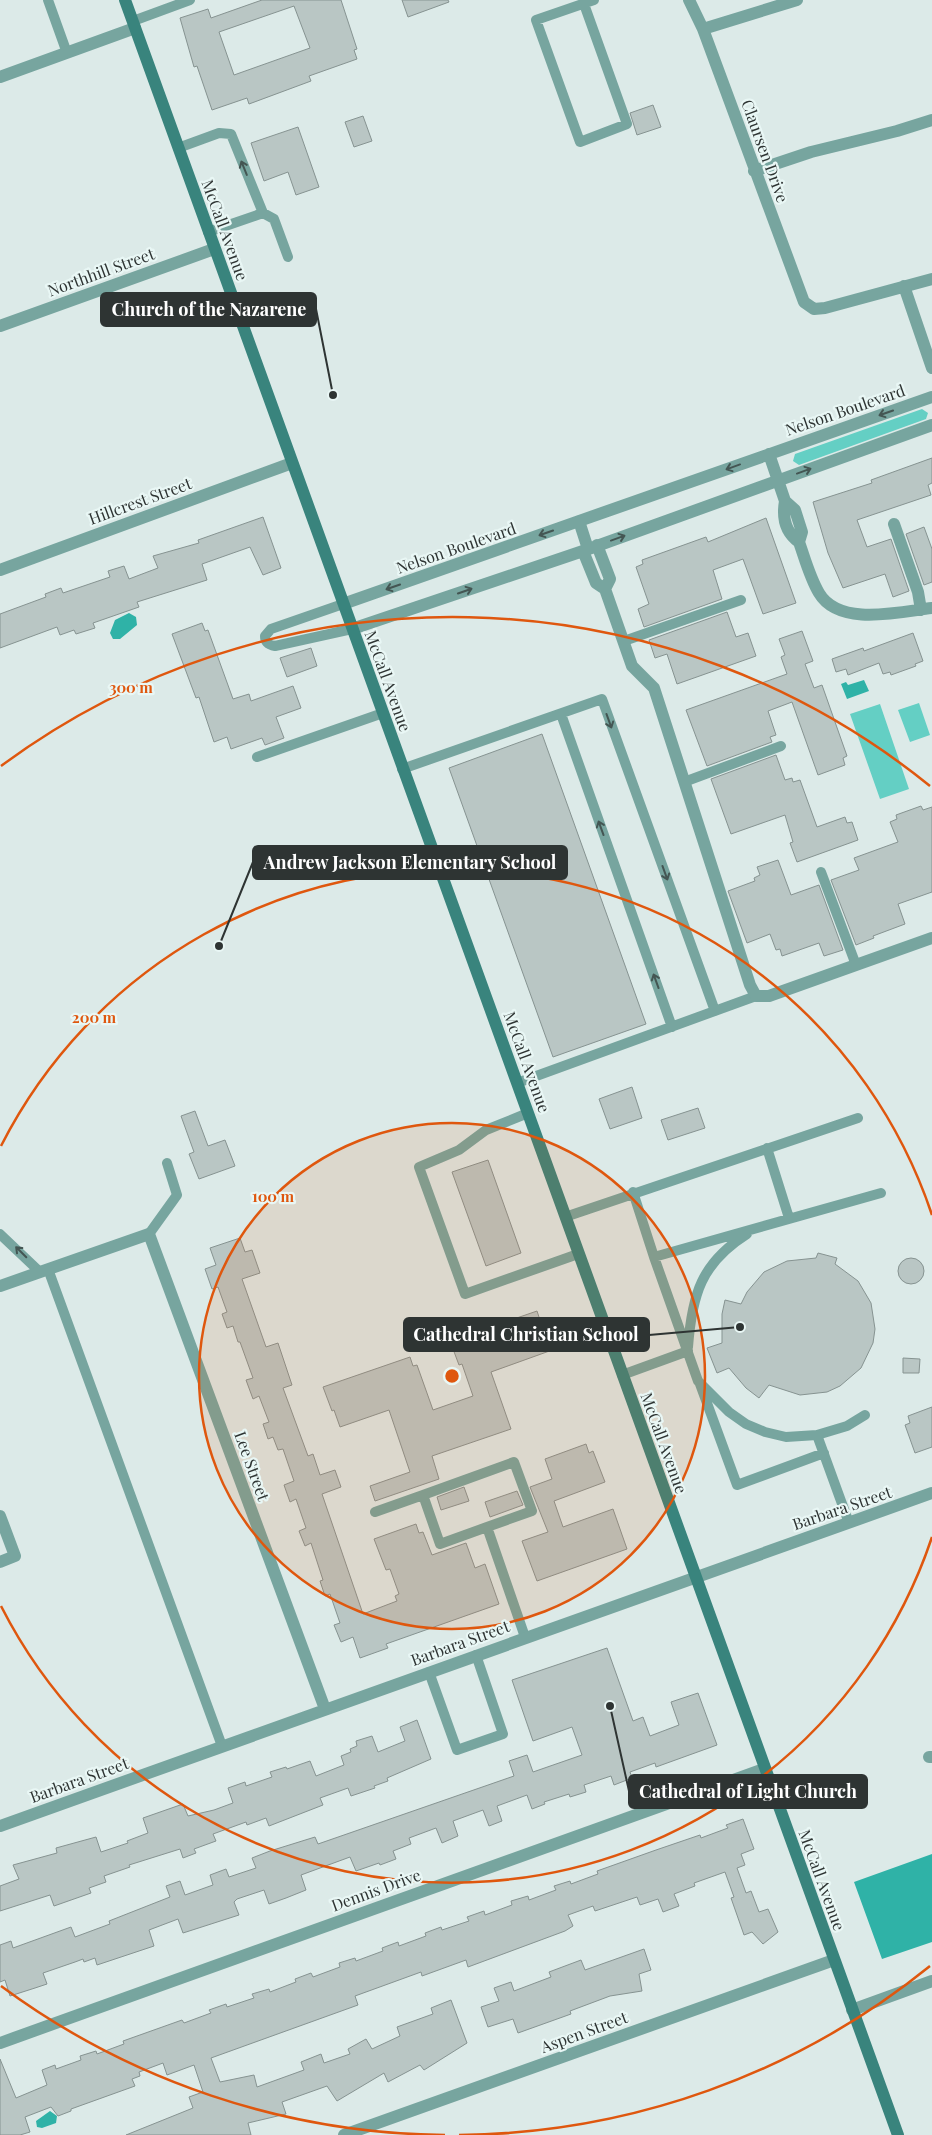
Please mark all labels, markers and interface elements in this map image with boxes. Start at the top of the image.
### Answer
street label: Claursen Drive [737,97,794,205]
one-way arrow [239,161,249,176]
street label: McCall Avenue [198,177,253,283]
street label: Northhill Street [45,242,157,301]
callout: Church of the Nazarene [101,293,316,326]
text: Church of the Nazarene [112,297,306,321]
street label: Nelson Boulevard [782,379,908,440]
one-way arrow [879,409,894,418]
one-way arrow [725,463,741,472]
one-way arrow [796,466,811,475]
street label: Hillcrest Street [86,472,194,529]
street label: Nelson Boulevard [393,517,519,578]
one-way arrow [539,529,555,538]
one-way arrow [610,532,626,542]
one-way arrow [386,583,401,592]
one-way arrow [457,586,472,595]
street label: McCall Avenue [361,628,416,734]
text: 300 m [109,677,153,697]
one-way arrow [605,712,614,728]
one-way arrow [596,820,605,836]
callout: Andrew Jackson Elementary School [253,846,567,879]
text: Andrew Jackson Elementary School [263,850,557,874]
one-way arrow [661,865,670,881]
one-way arrow [651,973,660,989]
text: 200 m [72,1007,117,1027]
street label: McCall Avenue [500,1009,555,1115]
text: 100 m [252,1186,295,1206]
one-way arrow [14,1246,27,1258]
callout: Cathedral Christian School [404,1318,649,1351]
text: Cathedral Christian School [413,1322,639,1346]
centre of rings [443,1367,461,1385]
street label: McCall Avenue [637,1390,692,1496]
street label: Lee Street [230,1428,275,1504]
street label: Barbara Street [789,1481,895,1534]
street label: Barbara Street [408,1615,512,1670]
street label: Barbara Street [27,1752,131,1807]
callout: Cathedral of Light Church [629,1775,867,1808]
text: Cathedral of Light Church [639,1779,857,1803]
street label: McCall Avenue [795,1827,850,1933]
street label: Dennis Drive [328,1864,423,1915]
street label: Aspen Street [536,2006,631,2057]

